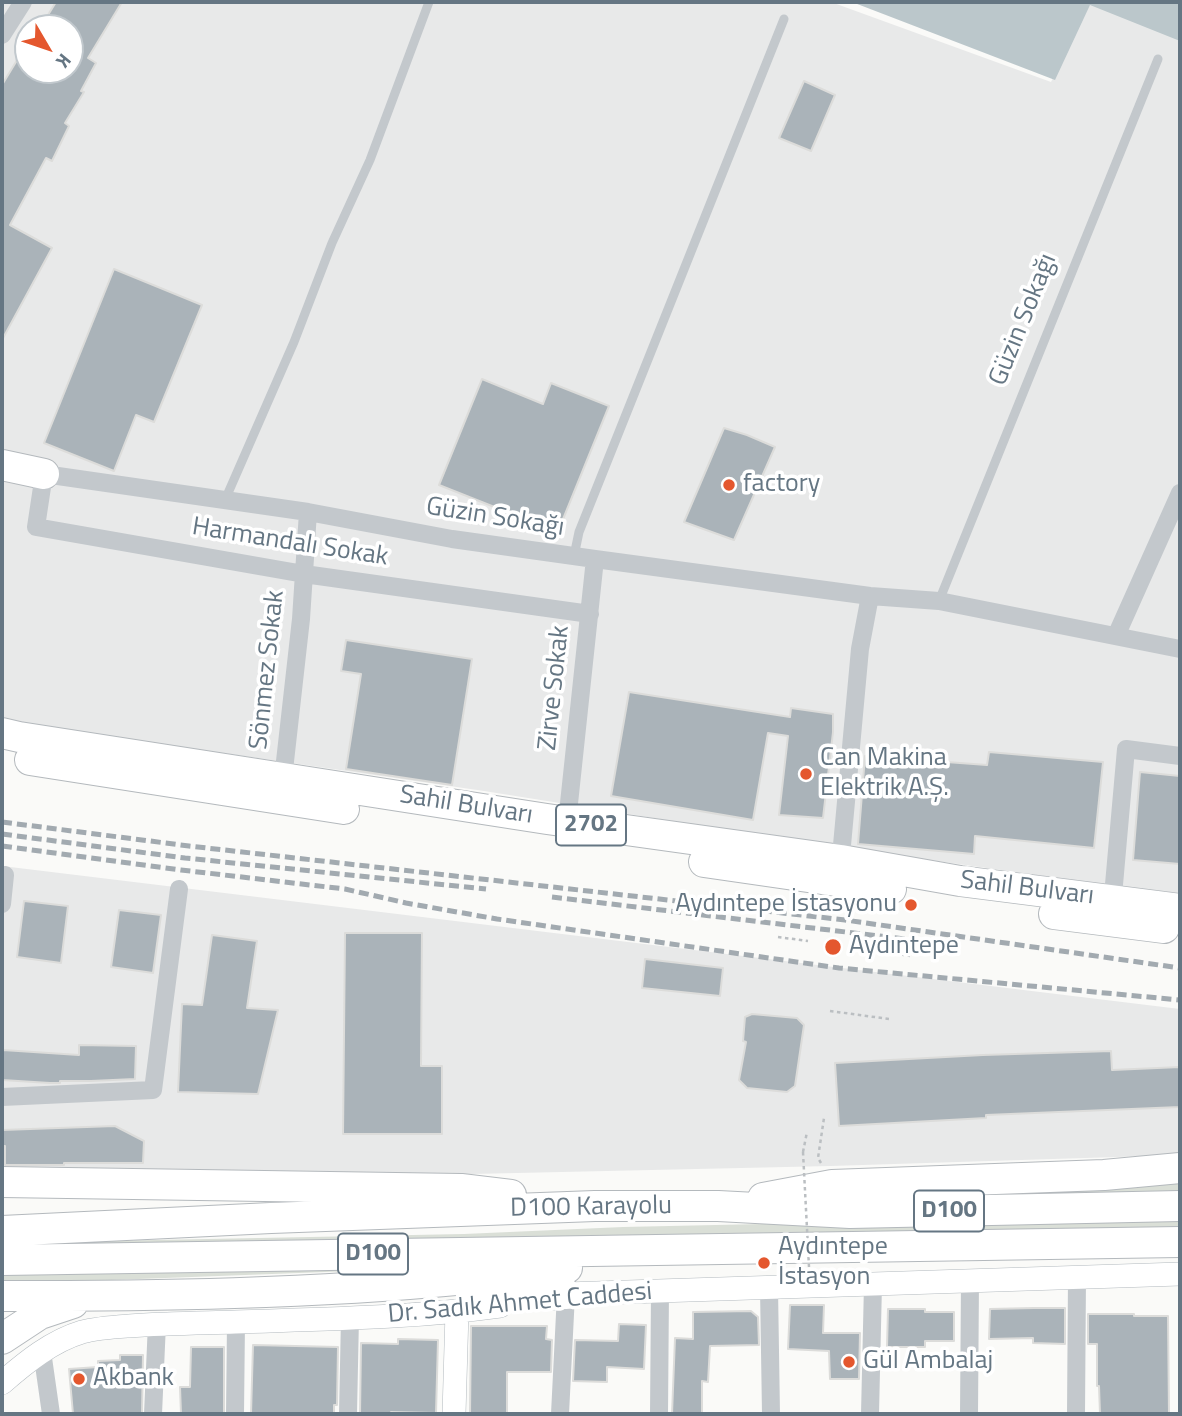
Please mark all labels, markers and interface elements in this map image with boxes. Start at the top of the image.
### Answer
north arrow [14,14,84,84]
text: K [49,48,79,75]
street label: Güzin Sokağı [983,250,1065,390]
place label: factory [743,469,820,501]
marker: factory [721,477,737,493]
street label: Güzin Sokağı [424,492,566,544]
street label: Harmandalı Sokak [190,512,390,574]
street label: Sönmez Sokak [244,589,292,751]
street label: Zirve Sokak [533,624,577,752]
place label: Can Makina Elektrik A.Ş. [820,743,949,804]
marker: Can Makina Elektrik A.Ş. [798,766,814,782]
street label: Sahil Bulvarı [397,780,535,832]
road number: 2702 [556,804,626,846]
street label: Sahil Bulvarı [958,865,1096,913]
place label: Aydıntepe İstasyonu [675,889,897,921]
marker: Aydıntepe İstasyonu [903,897,919,913]
place label: Aydıntepe [849,931,959,963]
marker: Aydıntepe [823,937,843,957]
road number: D100 [914,1190,984,1232]
street label: D100 Karayolu [510,1191,672,1225]
place label: Aydıntepe İstasyon [778,1232,888,1294]
road number: D100 [338,1234,408,1274]
marker: Aydıntepe İstasyon [756,1255,772,1271]
street label: Dr. Sadık Ahmet Caddesi [387,1277,653,1331]
place label: Gül Ambalaj [863,1346,993,1378]
marker: Gül Ambalaj [841,1354,857,1370]
place label: Akbank [93,1363,174,1395]
marker: Akbank [71,1371,87,1387]

